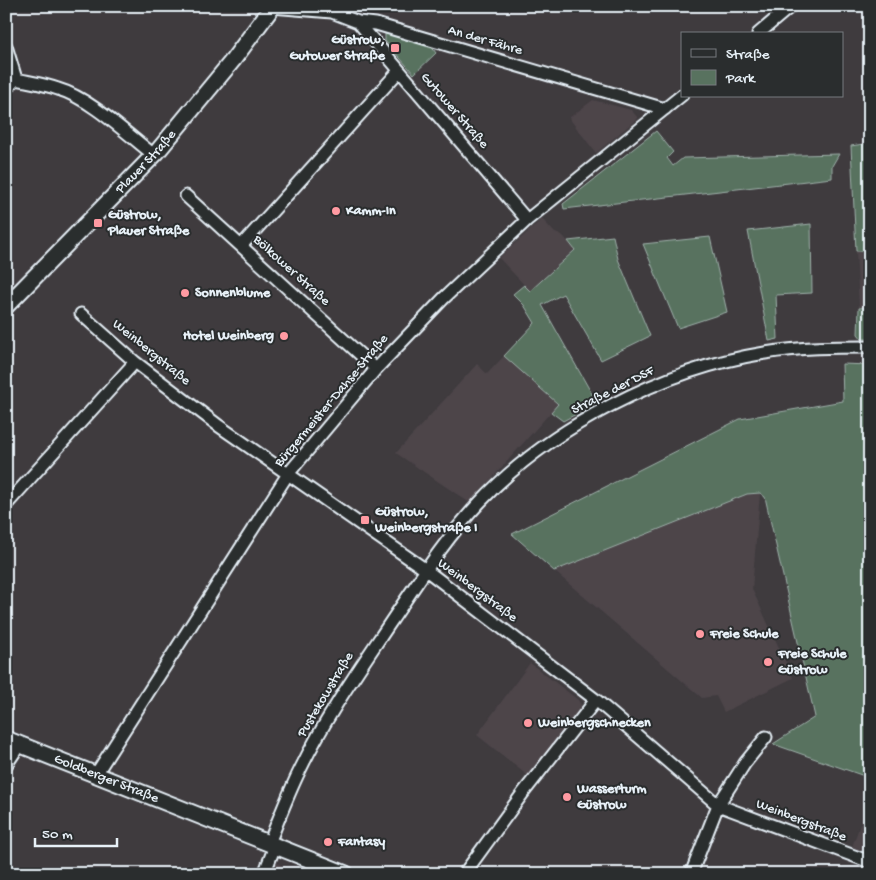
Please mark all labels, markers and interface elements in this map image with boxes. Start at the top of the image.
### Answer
street label: An der Fähre [446,22,525,60]
place label: Güstrow, Gutower Straße [290,32,386,65]
legend [681,32,844,98]
marker: Güstrow, Gutower Straße [389,42,401,54]
text: Straße [726,46,770,64]
street label: Gutower Straße [416,69,492,153]
text: Park [725,70,756,88]
street label: Plauer Straße [111,126,181,198]
place label: Kamm-In [345,203,396,220]
marker: Kamm-In [330,205,342,217]
place label: Güstrow, Plauer Straße [107,207,190,240]
marker: Güstrow, Plauer Straße [92,217,104,229]
street label: Bölkower Straße [248,231,334,311]
place label: Sonnenblume [195,285,271,302]
marker: Sonnenblume [179,287,191,299]
street label: Weinbergstraße [108,316,194,390]
place label: Hotel Weinberg [183,328,274,345]
street label: Bürgermeister-Dahse-Straße [271,330,393,472]
marker: Hotel Weinberg [278,330,290,342]
street label: Straße der DSF [569,363,658,419]
place label: Güstrow, Weinbergstraße I [374,504,477,537]
marker: Güstrow, Weinbergstraße I [359,514,371,526]
street label: Weinbergstraße [434,555,521,627]
place label: Freie Schule [709,626,779,643]
marker: Freie Schule [694,628,706,640]
place label: Freie Schule Güstrow [777,646,847,679]
street label: Pustekowstraße [293,649,358,741]
marker: Freie Schule Güstrow [762,656,774,668]
place label: Weinbergschnecken [537,715,651,732]
marker: Weinbergschnecken [522,717,534,729]
street label: Goldberger Straße [52,750,162,808]
place label: Wasserturm Güstrow [576,781,646,814]
marker: Wasserturm Güstrow [561,791,573,803]
street label: Weinbergstraße [753,796,849,846]
scale bar [35,815,118,847]
text: 50 m [42,826,73,844]
place label: Fantasy [337,834,385,851]
marker: Fantasy [322,836,334,848]

